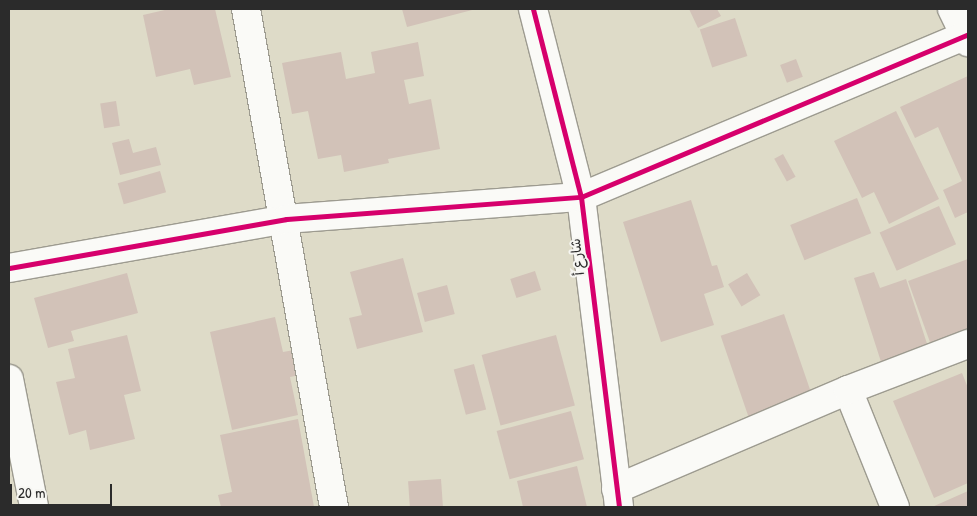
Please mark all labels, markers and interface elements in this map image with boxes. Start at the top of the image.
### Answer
street label: شارع أ [566,238,588,276]
scale bar [12,474,115,506]
text: 20 m [18,482,45,503]

